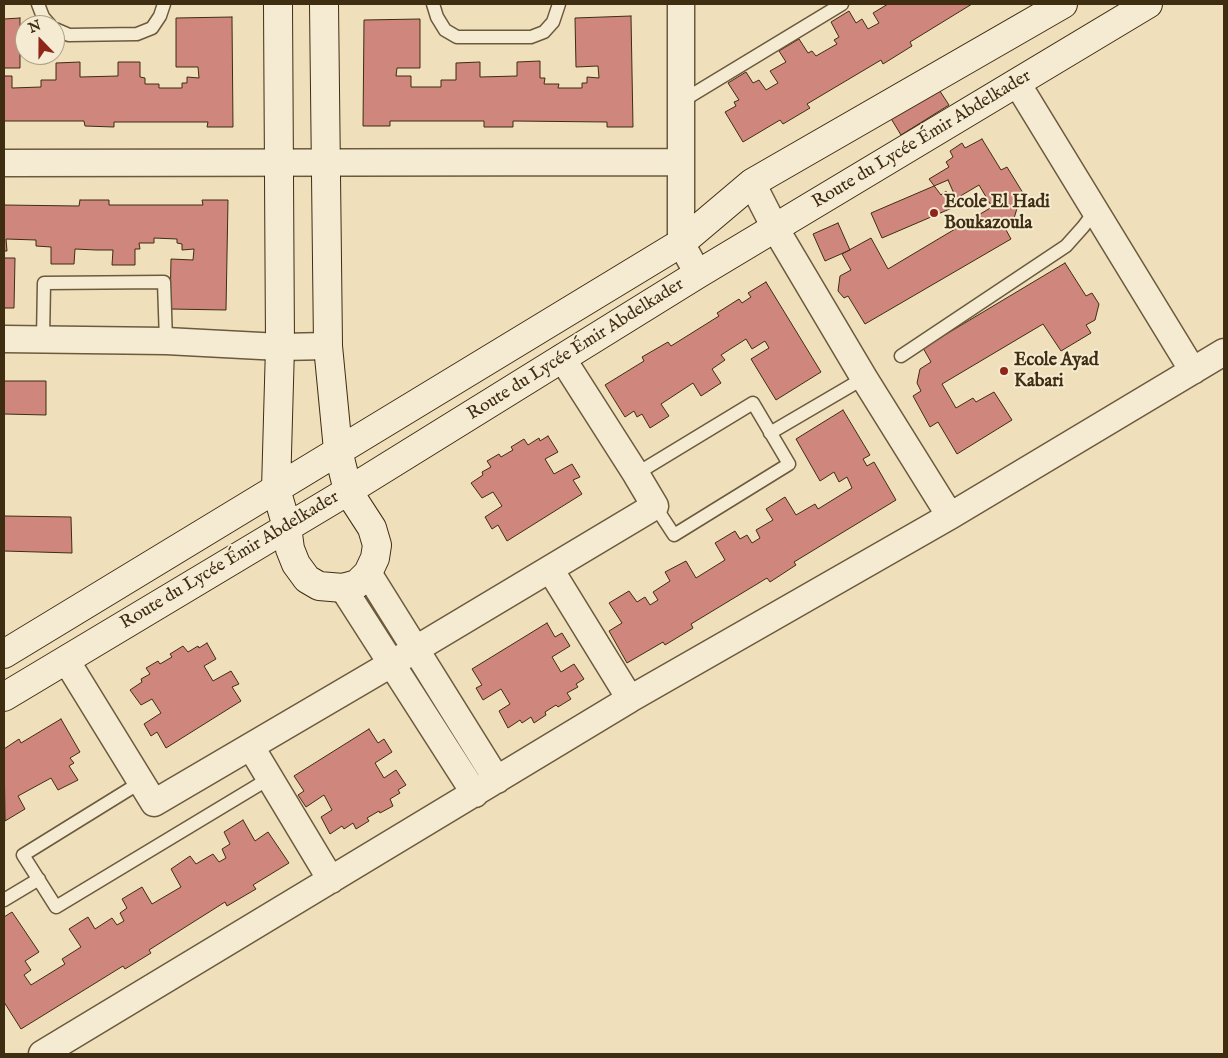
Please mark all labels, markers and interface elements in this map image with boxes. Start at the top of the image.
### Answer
north arrow [15,15,65,65]
text: N [26,16,44,38]
street label: Route du Lycée Émir Abdelkader [809,66,1035,214]
place label: Ecole El Hadi Boukazoula [944,192,1050,234]
marker: Ecole El Hadi Boukazoula [928,207,940,219]
street label: Route du Lycée Émir Abdelkader [464,274,688,426]
place label: Ecole Ayad Kabari [1014,350,1099,392]
marker: Ecole Ayad Kabari [998,365,1010,377]
street label: Route du Lycée Émir Abdelkader [117,487,343,635]

